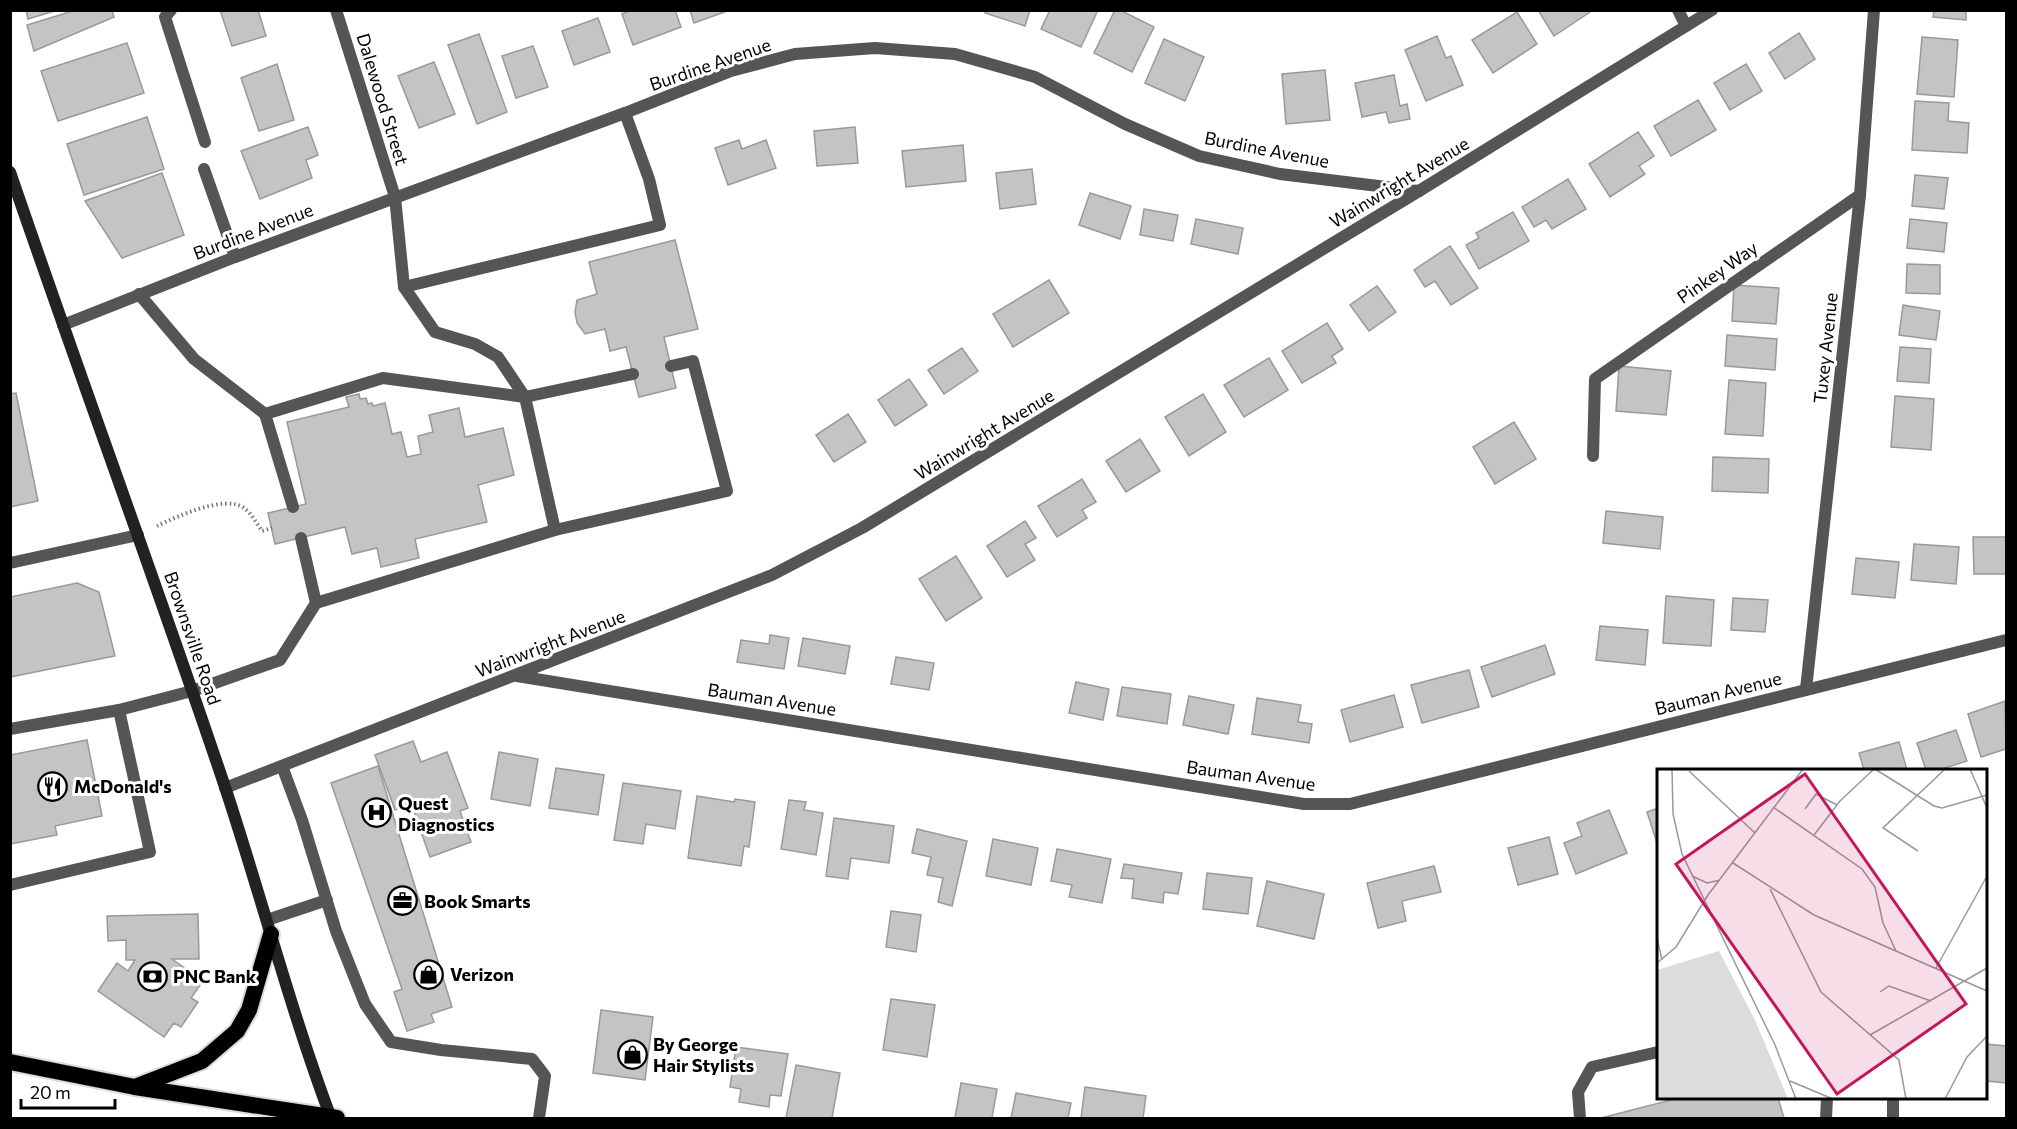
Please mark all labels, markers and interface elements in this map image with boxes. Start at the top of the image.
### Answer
street label: Dalewood Street [352,30,414,168]
street label: Burdine Avenue [646,33,774,95]
street label: Burdine Avenue [1203,126,1331,172]
street label: Wainwright Avenue [1325,132,1473,232]
street label: Burdine Avenue [190,198,316,264]
street label: Pinkey Way [1672,236,1762,308]
street label: Tuxey Avenue [1808,292,1842,404]
street label: Wainwright Avenue [910,384,1058,484]
street label: Brownsville Road [160,568,226,708]
street label: Wainwright Avenue [472,604,628,682]
street label: Bauman Avenue [1652,667,1784,719]
street label: Bauman Avenue [706,678,838,720]
street label: Bauman Avenue [1185,755,1317,795]
inset map [1657,769,1987,1099]
restaurant icon: McDonald's [37,770,69,802]
place label: McDonald's [74,775,172,797]
place label: Quest Diagnostics [398,792,495,835]
hospital icon: Quest Diagnostics [361,797,393,829]
office icon: Book Smarts [387,885,419,917]
place label: Book Smarts [424,890,531,912]
shop icon: Verizon [413,958,445,990]
bank icon: PNC Bank [136,960,168,992]
place label: Verizon [450,963,514,985]
place label: PNC Bank [173,965,257,987]
place label: By George Hair Stylists [653,1033,754,1076]
shop icon: By George Hair Stylists [616,1038,648,1070]
scale bar [21,1072,116,1110]
text: 20 m [30,1081,71,1103]

